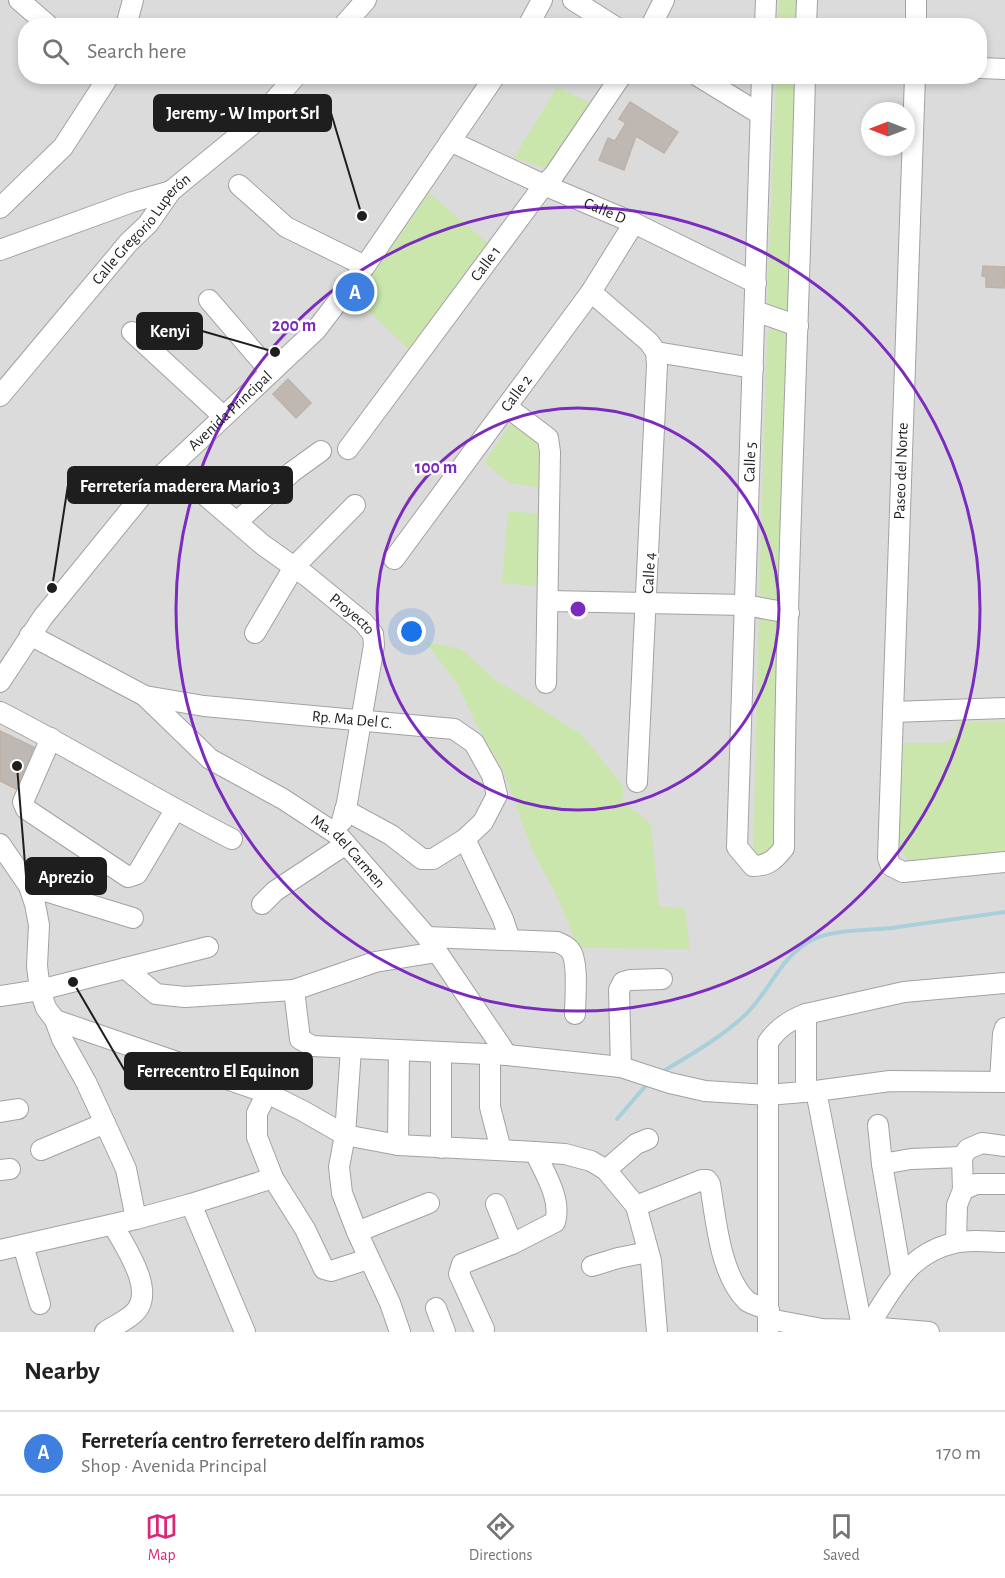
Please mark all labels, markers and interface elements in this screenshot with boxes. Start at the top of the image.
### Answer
search box [18,18,987,84]
icon: search [39,35,72,68]
text: Search here [87,40,186,62]
callout: Jeremy - W Import Srl [154,95,331,131]
north arrow [861,102,915,156]
text: Jeremy - W Import Srl [166,105,320,123]
street label: Calle Gregorio Luperón [89,170,194,288]
street label: Calle D [582,195,628,227]
street label: Calle 1 [468,243,504,284]
pin: A [336,270,374,314]
callout: Kenyi [137,313,202,349]
text: 200 m [272,317,316,335]
text: Kenyi [150,323,190,341]
street label: Avenida Principal [185,368,275,454]
street label: Calle 2 [498,372,535,414]
street label: Paseo del Norte [891,422,911,520]
street label: Calle 5 [741,442,759,482]
text: 100 m [415,459,457,477]
callout: Ferretería maderera Mario 3 [68,467,292,503]
text: Ferretería maderera Mario 3 [80,478,280,496]
street label: Calle 4 [640,552,658,594]
street label: Proyecto [327,590,378,637]
centre of rings [568,599,588,619]
your location [397,617,426,646]
street label: Rp. Ma Del C. [311,708,393,731]
street label: Ma. del Carmen [308,812,388,891]
callout: Aprezio [26,858,106,894]
text: Aprezio [38,869,94,887]
callout: Ferrecentro El Equinon [125,1053,312,1089]
text: Ferrecentro El Equinon [136,1063,300,1081]
text: Nearby [24,1358,100,1384]
text: Ferretería centro ferretero delfín ramos [81,1430,424,1452]
text: A [38,1443,50,1463]
text: 170 m [936,1443,981,1463]
text: Shop · Avenida Principal [81,1456,267,1476]
tab: Map [145,1510,178,1565]
tab: Directions [469,1510,533,1565]
tab: Saved [823,1510,860,1565]

